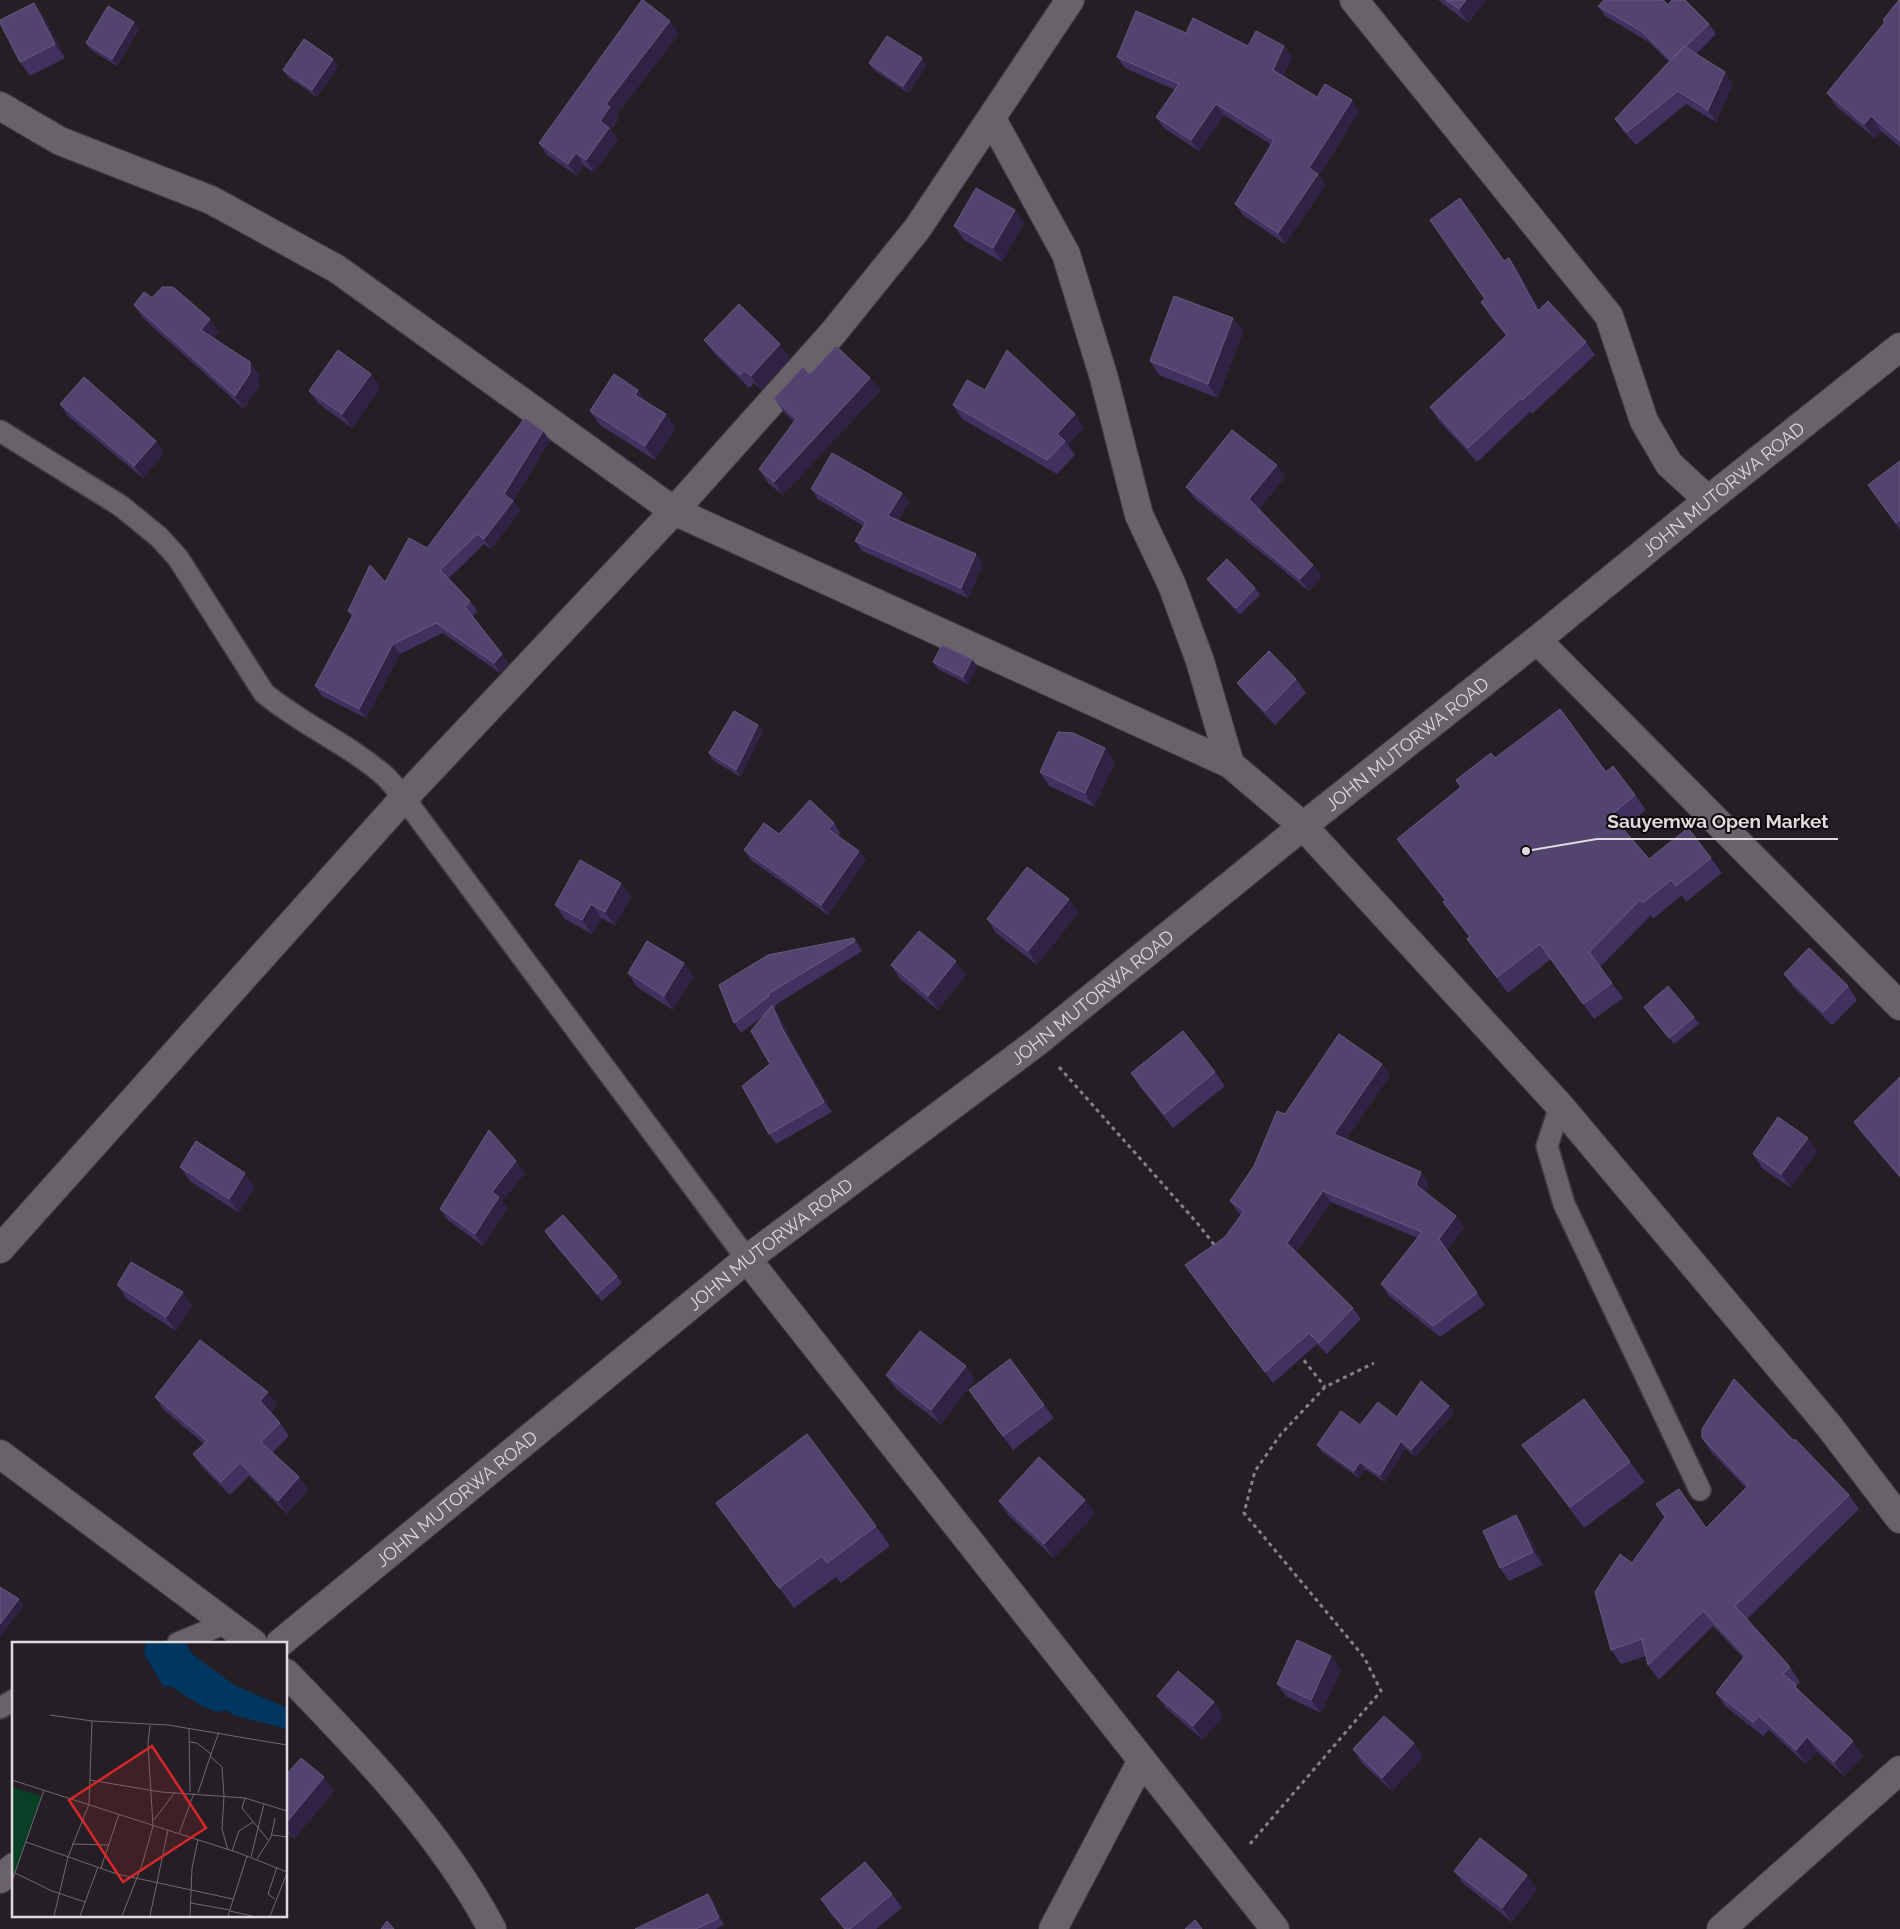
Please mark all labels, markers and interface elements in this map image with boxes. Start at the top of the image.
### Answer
street label: JOHN MUTORWA ROAD [1637,417,1808,561]
street label: JOHN MUTORWA ROAD [1321,672,1493,815]
callout: Sauyemwa Open Market [1597,805,1838,839]
text: Sauyemwa Open Market [1607,810,1829,832]
street label: JOHN MUTORWA ROAD [1007,925,1178,1068]
street label: JOHN MUTORWA ROAD [683,1173,856,1314]
street label: JOHN MUTORWA ROAD [371,1426,541,1571]
inset map [12,1642,288,1916]

